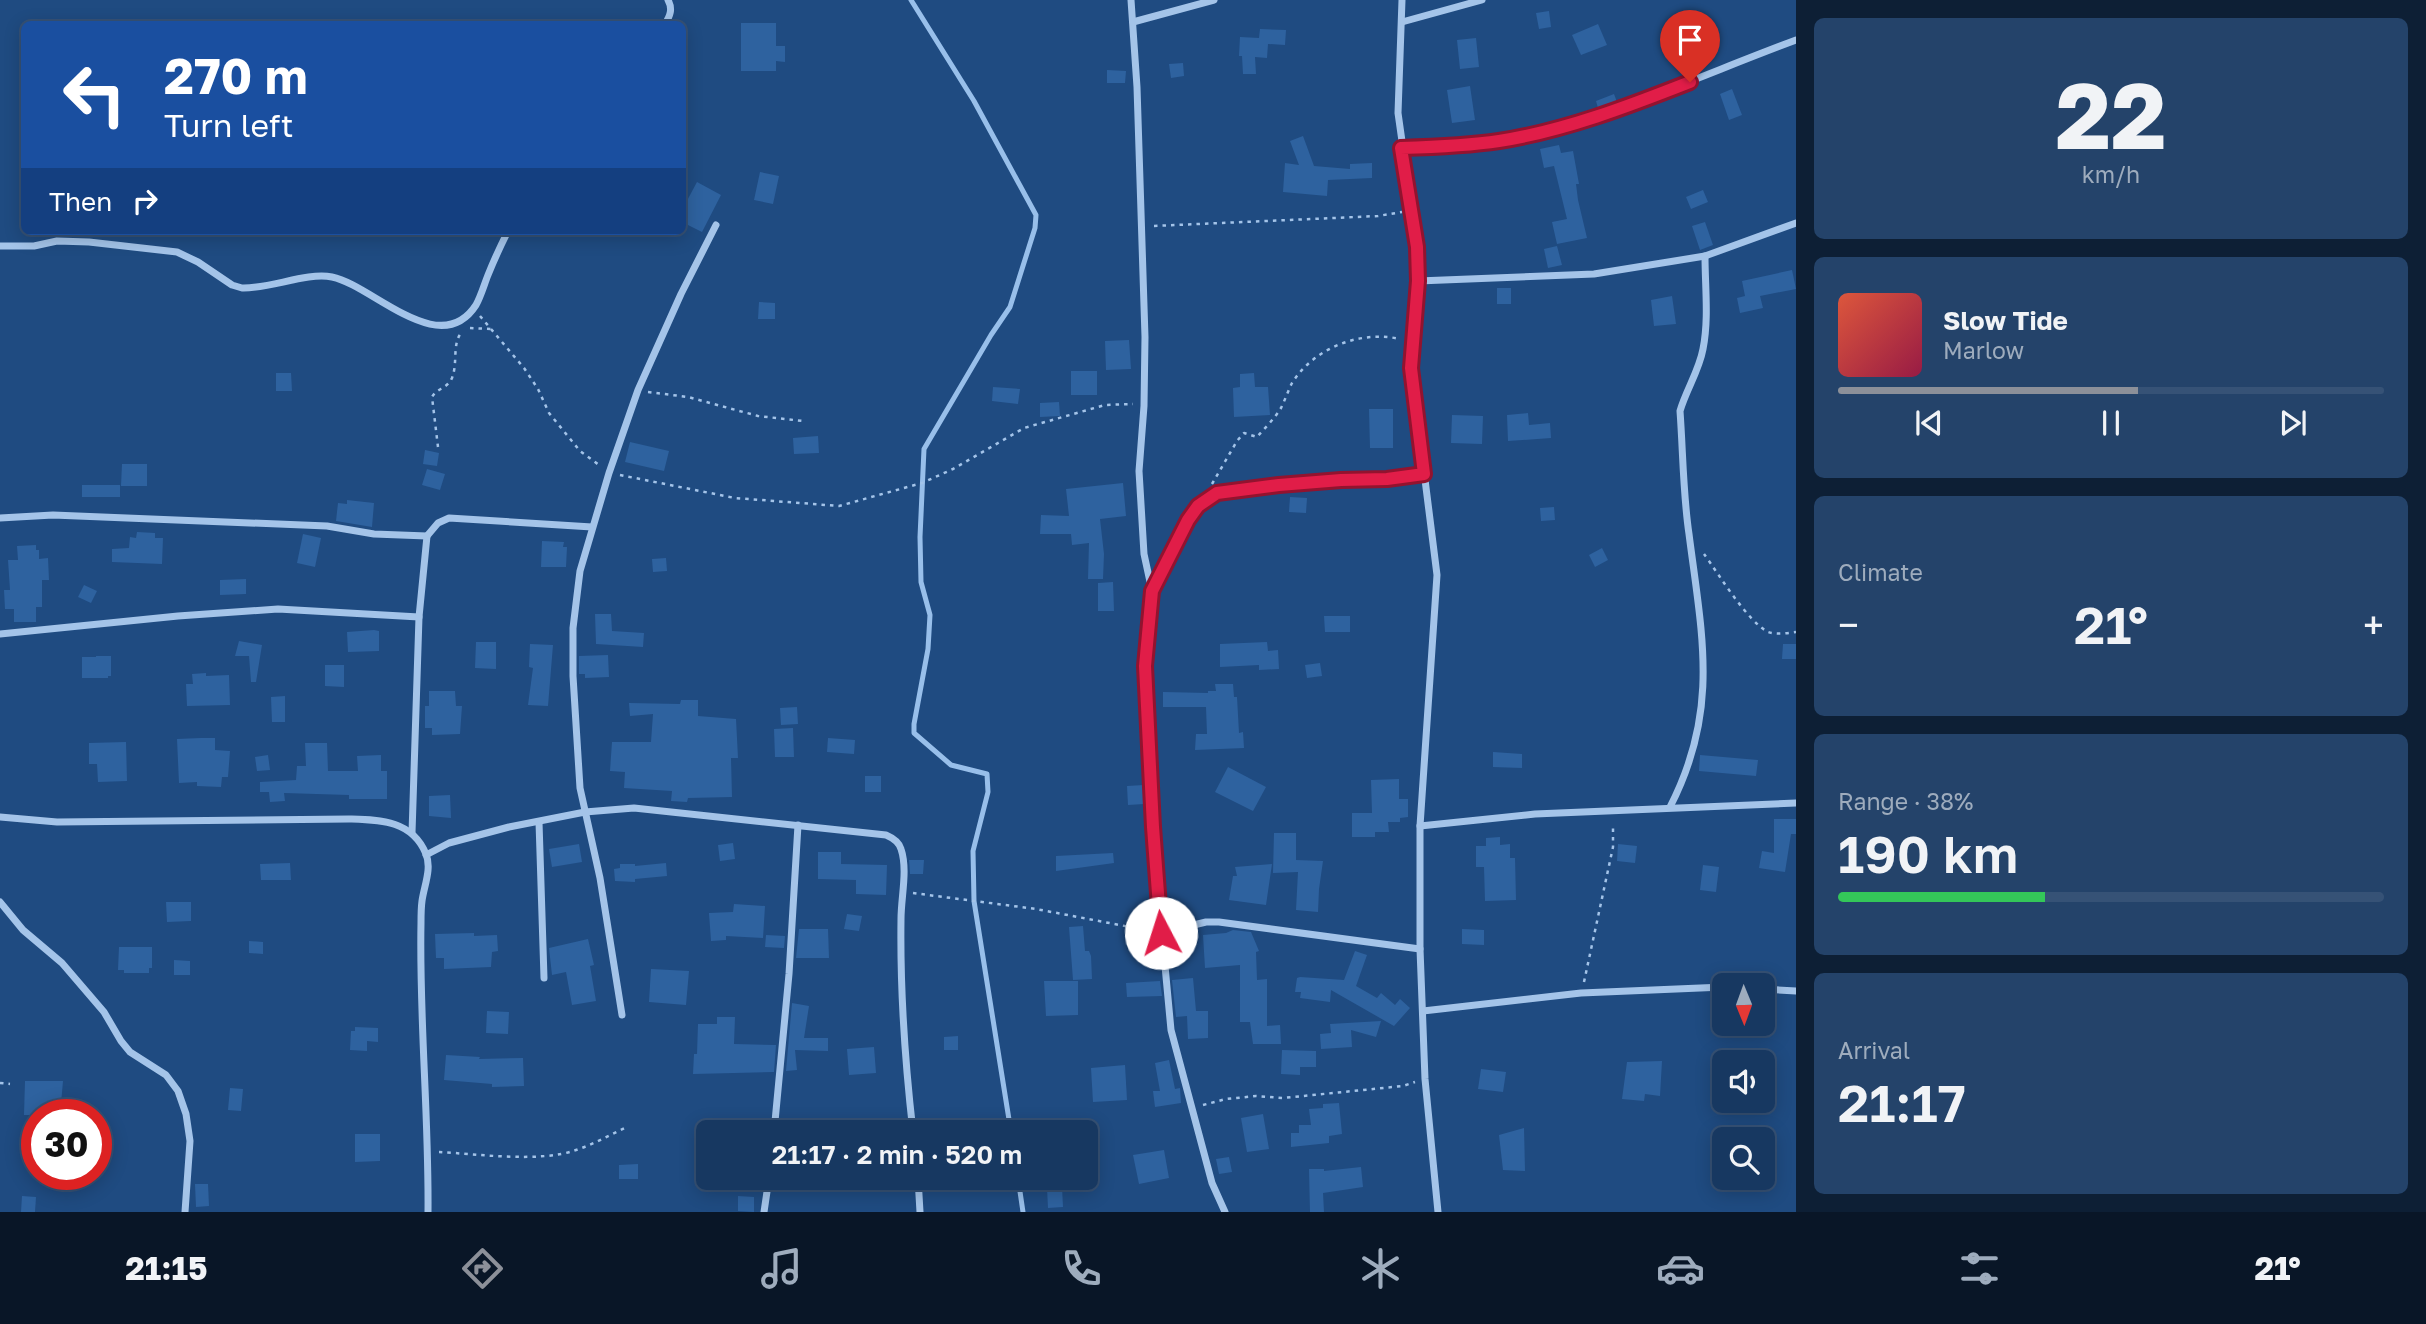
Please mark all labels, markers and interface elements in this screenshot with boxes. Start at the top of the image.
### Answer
pin [1660,10,1720,82]
icon: arrive [1671,21,1709,59]
text: 270 m [164,46,308,105]
icon: left [49,49,140,140]
text: 22 [2055,60,2167,169]
text: Turn left [164,106,293,144]
text: km/h [2082,160,2140,188]
icon: right [126,182,164,220]
text: Then [49,186,112,217]
text: Slow Tide [1943,305,2068,336]
text: Marlow [1943,336,2024,364]
icon: previous [1910,404,1948,442]
icon: pause [2092,404,2130,442]
icon: next [2274,404,2312,442]
text: Climate [1838,558,1923,586]
text: 21° [2074,593,2148,655]
text: − [1838,602,1859,647]
text: + [2363,602,2384,647]
text: Range · 38% [1838,787,1973,815]
text: 190 km [1838,822,2018,884]
position arrow [1124,896,1198,970]
north arrow [1712,973,1774,1036]
map controls [1712,973,1775,1190]
text: Arrival [1838,1036,1910,1064]
button: sound [1712,1050,1775,1113]
text: 21:17 [1838,1071,1966,1133]
speed limit sign: 30 [21,1099,112,1190]
button: search [1712,1127,1775,1190]
text: 21:17 · 2 min · 520 m [772,1139,1022,1170]
icon: directions [458,1244,507,1293]
icon: music [757,1244,806,1293]
icon: phone [1057,1244,1106,1293]
icon: climate [1356,1244,1405,1293]
icon: car [1656,1244,1705,1293]
icon: filters [1955,1244,2004,1293]
text: 21:15 [125,1249,207,1287]
text: 21° [2254,1249,2301,1287]

